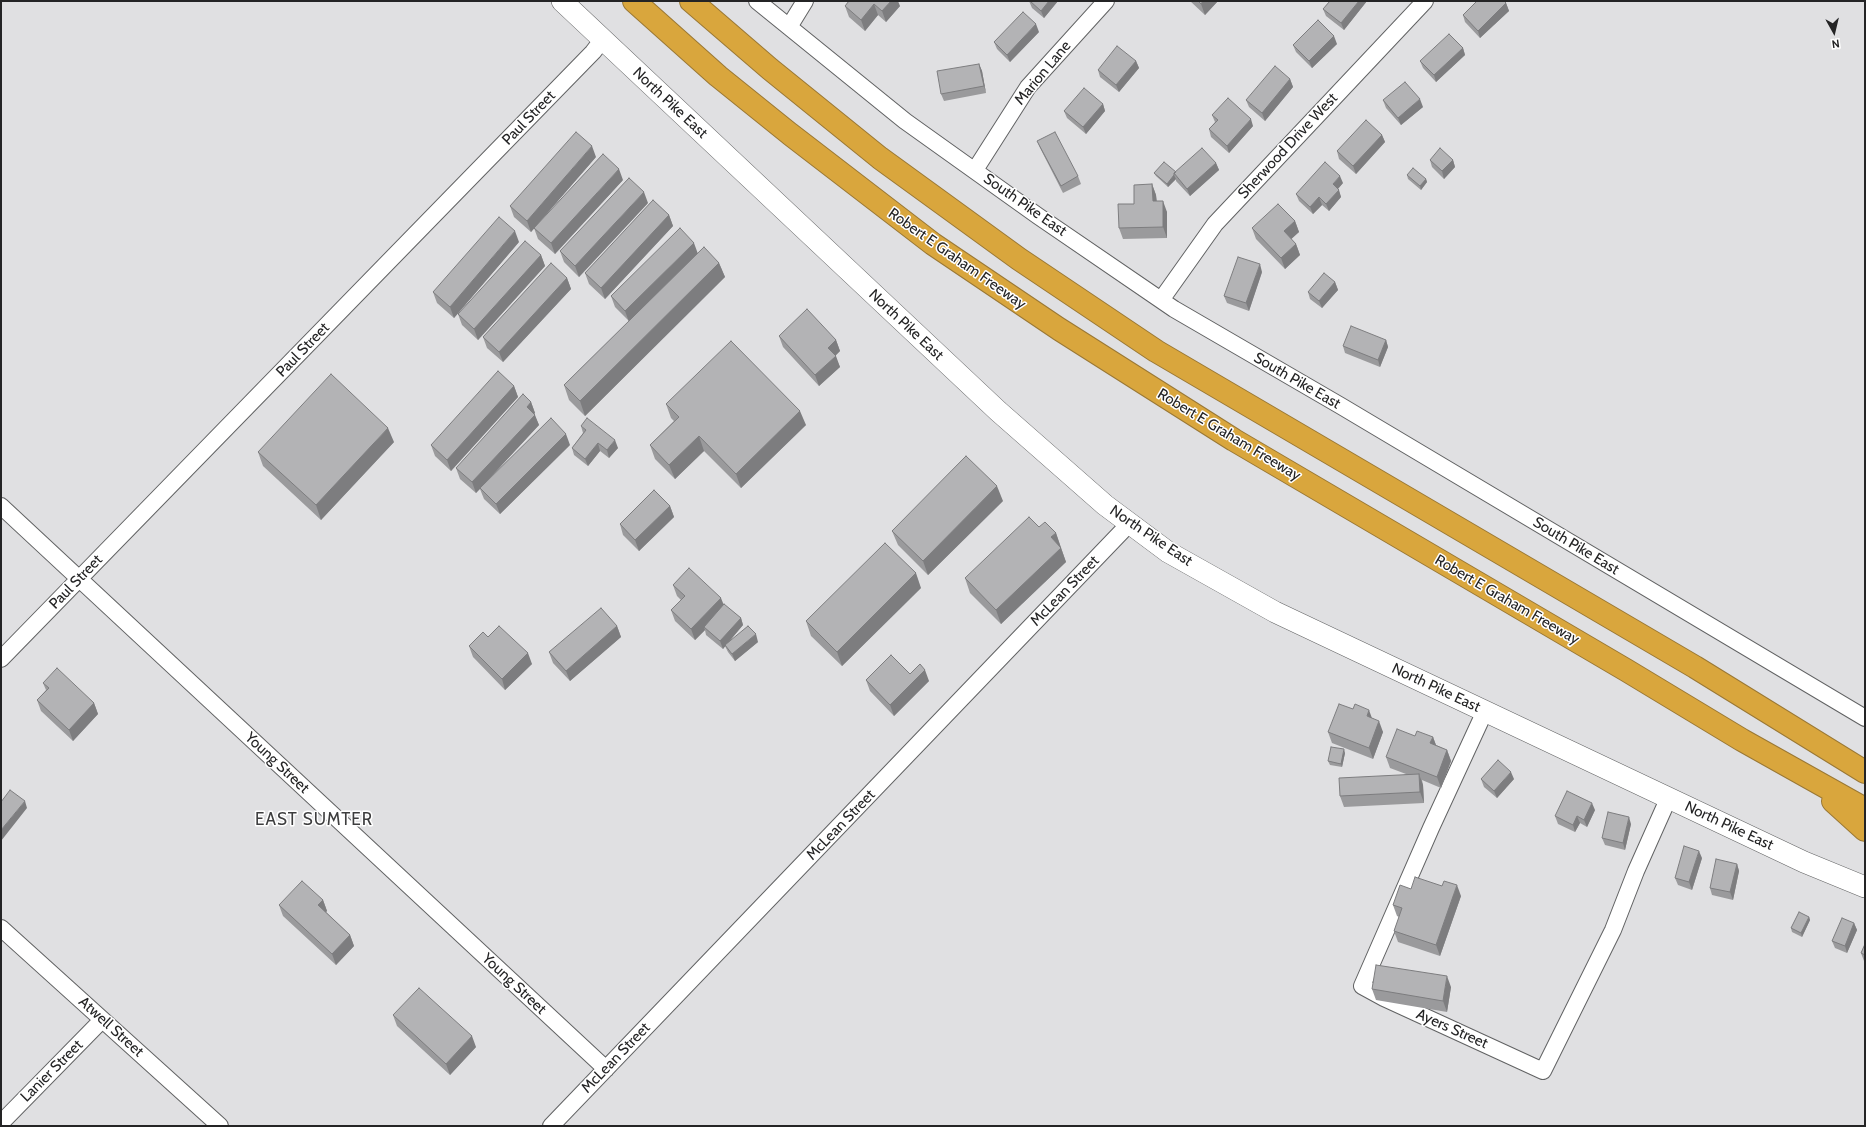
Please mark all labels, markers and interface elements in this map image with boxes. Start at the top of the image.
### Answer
north arrow [1814,12,1854,52]
text: N [1831,36,1840,51]
street label: Marion Lane [1011,37,1075,109]
street label: North Pike East [629,64,711,142]
street label: Paul Street [499,87,559,149]
street label: Sherwood Drive West [1234,89,1342,203]
street label: South Pike East [980,170,1070,240]
street label: Robert E Graham Freeway [885,205,1029,313]
street label: North Pike East [865,286,947,364]
street label: Paul Street [273,319,333,381]
street label: South Pike East [1250,349,1344,413]
street label: Robert E Graham Freeway [1154,385,1304,485]
street label: North Pike East [1106,502,1196,570]
street label: South Pike East [1530,513,1622,579]
street label: Paul Street [46,551,106,613]
street label: Robert E Graham Freeway [1432,551,1582,649]
street label: McLean Street [1027,552,1103,630]
street label: North Pike East [1389,660,1483,716]
street label: Young Street [241,729,313,797]
street label: McLean Street [803,786,879,864]
street label: North Pike East [1682,798,1776,854]
district label: EAST SUMTER [255,810,373,830]
street label: Young Street [478,950,550,1018]
street label: Atwell Street [75,993,147,1061]
street label: Ayers Street [1413,1005,1491,1053]
street label: McLean Street [578,1019,654,1097]
street label: Lanier Street [17,1036,87,1106]

